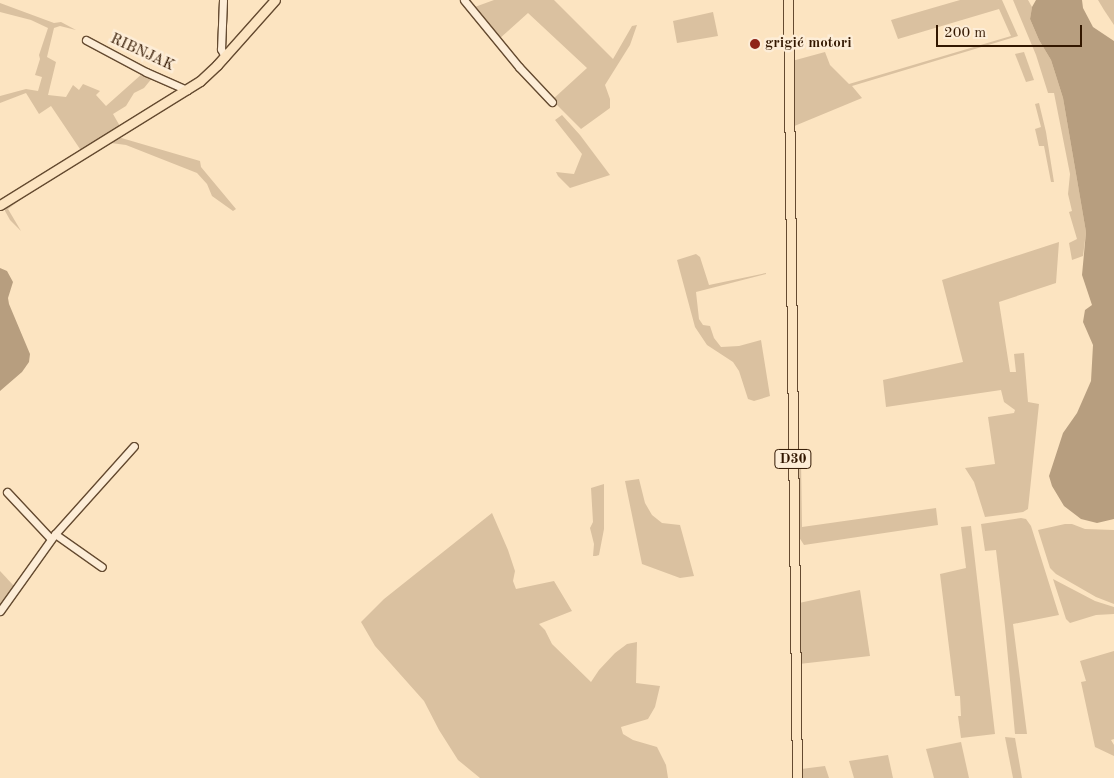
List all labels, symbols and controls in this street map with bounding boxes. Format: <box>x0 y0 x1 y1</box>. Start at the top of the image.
scale bar <box>939 15 1085 47</box>
text: 200 m <box>944 26 986 41</box>
street label: RIBNJAK <box>107 30 177 76</box>
place label: grigić motori <box>765 35 852 53</box>
marker: grigić motori <box>749 38 761 50</box>
road number: D30 <box>774 448 812 470</box>

